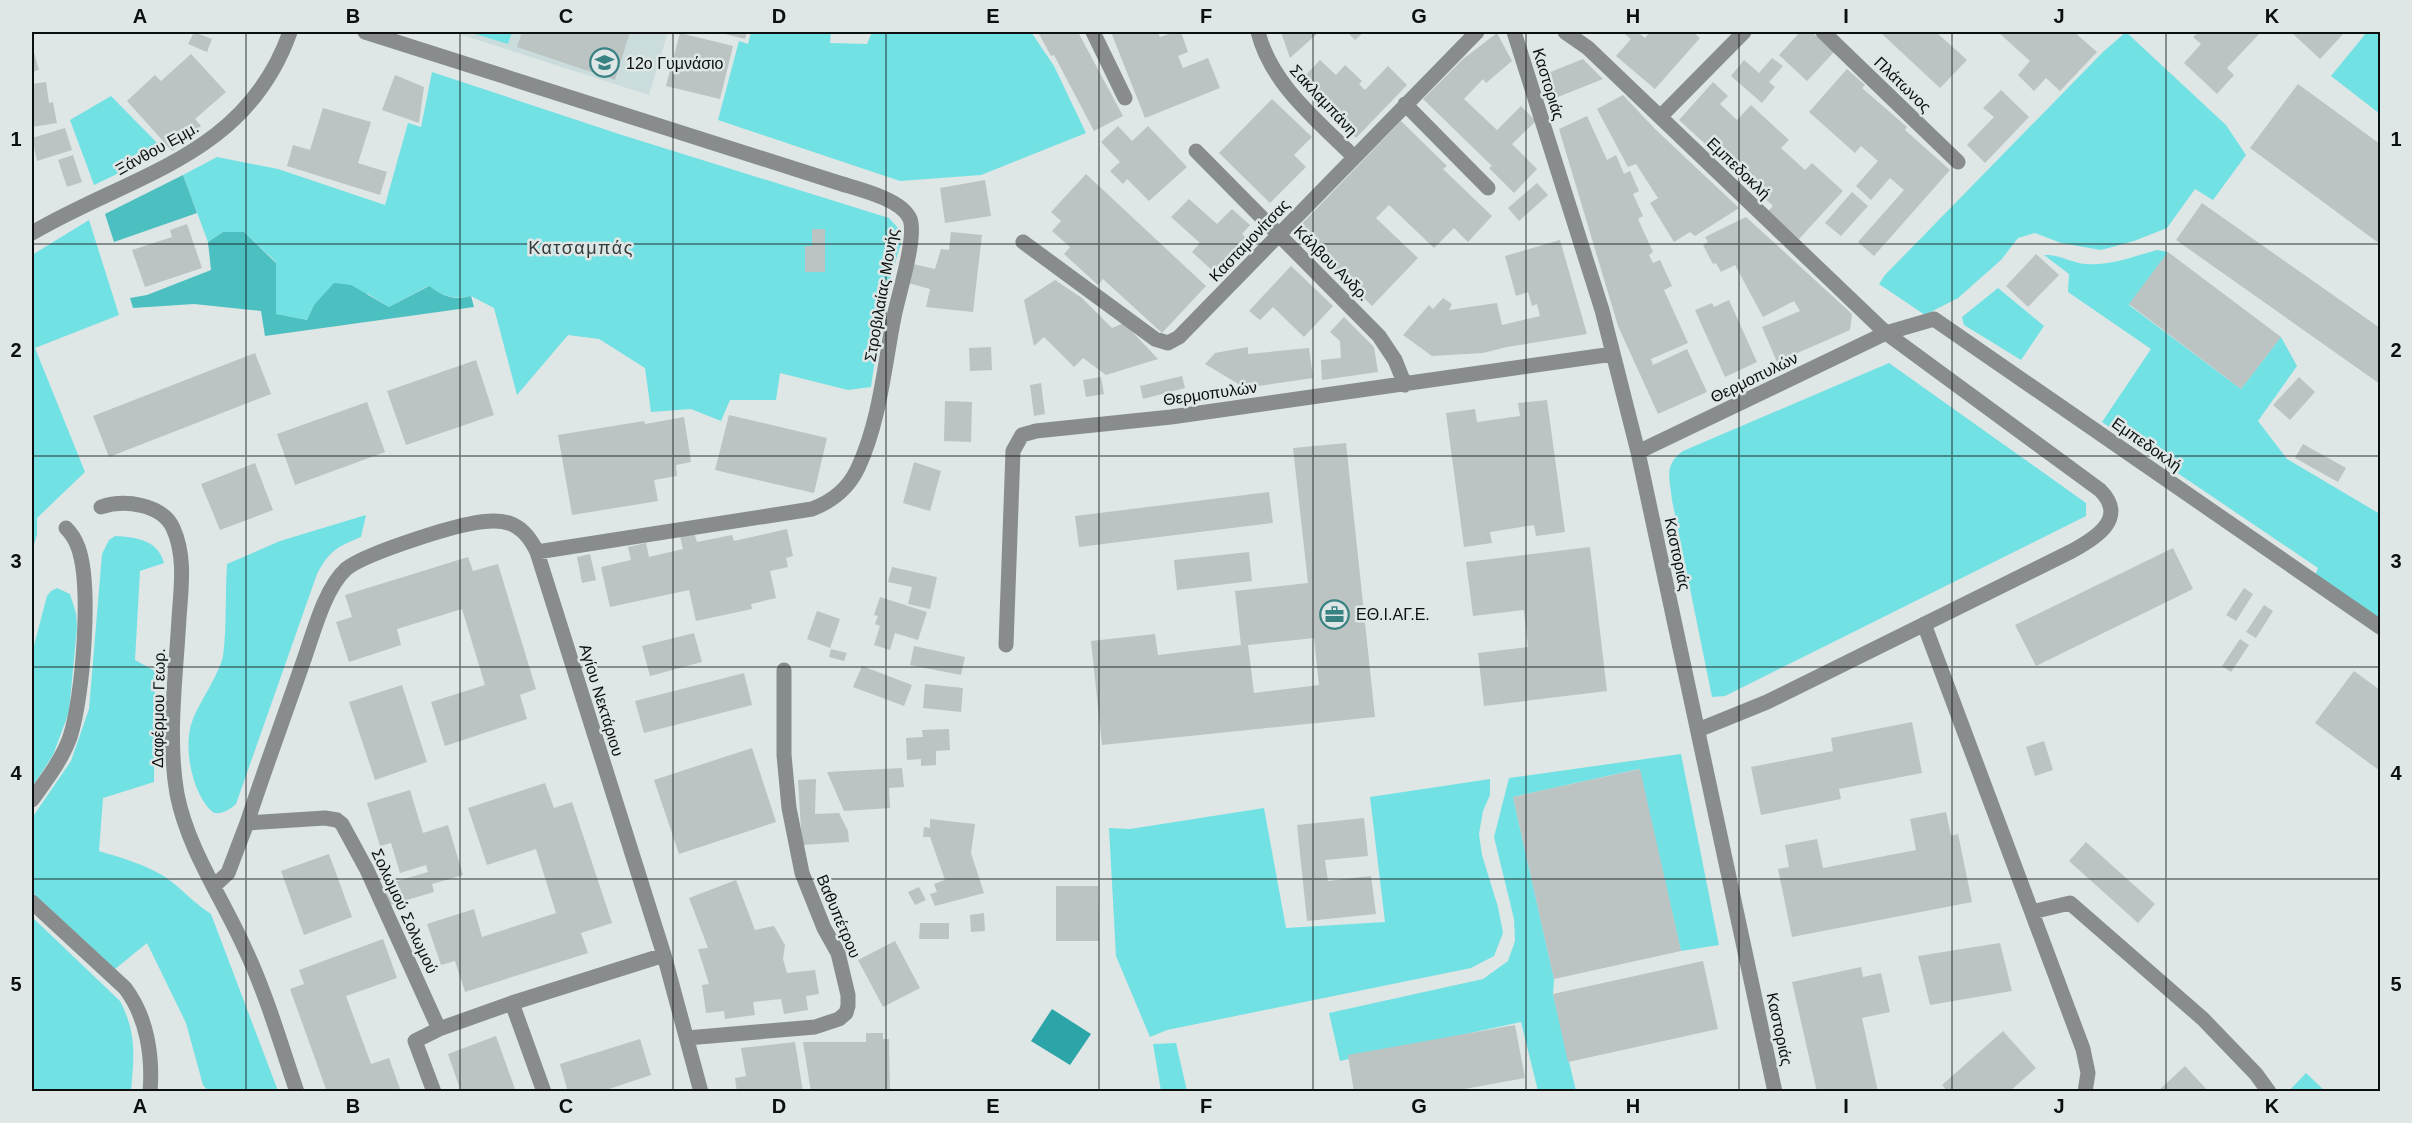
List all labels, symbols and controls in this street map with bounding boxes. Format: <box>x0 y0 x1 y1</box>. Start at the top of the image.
text: A <box>133 5 147 27</box>
text: B <box>346 5 360 27</box>
text: C <box>559 5 573 27</box>
text: D <box>772 5 786 27</box>
text: E <box>986 5 1000 27</box>
text: F <box>1200 5 1212 27</box>
text: G <box>1411 5 1427 27</box>
text: H <box>1626 5 1640 27</box>
text: I <box>1843 5 1849 27</box>
text: J <box>2053 5 2065 27</box>
text: K <box>2265 5 2280 27</box>
street label: Καστοριάς <box>1530 46 1568 122</box>
school or university icon: 12o Γυμνάσιο <box>589 47 621 79</box>
street label: Πλάτωνος <box>1871 53 1935 116</box>
place label: 12o Γυμνάσιο <box>626 55 724 72</box>
street label: Σακλαμπάνη <box>1287 62 1361 139</box>
street label: Ξάνθου Εμμ. <box>113 119 202 178</box>
text: 1 <box>10 128 22 150</box>
text: 1 <box>2390 128 2402 150</box>
street label: Εμπεδοκλή <box>1704 134 1774 203</box>
street label: Κασταμονίτσας <box>1206 196 1293 285</box>
street label: Κάλβου Ανδρ. <box>1291 222 1373 304</box>
street label: Στροβιλαίας Μονής <box>861 227 902 363</box>
district label: Κατσαμπάς <box>528 238 634 258</box>
text: 2 <box>10 339 22 361</box>
text: 2 <box>2390 339 2402 361</box>
street label: Θερμοπυλών <box>1708 349 1800 406</box>
street label: Θερμοπυλών <box>1162 378 1258 408</box>
street label: Εμπεδοκλή <box>2109 414 2185 475</box>
street label: Καστοριάς <box>1661 516 1694 592</box>
text: 3 <box>10 550 22 572</box>
text: 3 <box>2390 550 2402 572</box>
office icon: ΕΘ.Ι.ΑΓ.Ε. <box>1319 598 1351 630</box>
place label: ΕΘ.Ι.ΑΓ.Ε. <box>1356 606 1430 623</box>
street label: Αγίου Νεκτάριου <box>576 642 627 758</box>
street label: Δαφέρμου Γεωρ. <box>149 648 168 768</box>
text: 4 <box>10 762 22 784</box>
text: 4 <box>2390 762 2402 784</box>
street label: Σολωμού Σολωμού <box>368 846 441 976</box>
street label: Βαθυπέτρου <box>813 872 864 960</box>
text: 5 <box>10 973 22 995</box>
text: 5 <box>2390 973 2402 995</box>
street label: Καστοριάς <box>1763 991 1796 1067</box>
text: A <box>133 1095 147 1117</box>
text: B <box>346 1095 360 1117</box>
text: C <box>559 1095 573 1117</box>
text: D <box>772 1095 786 1117</box>
text: E <box>986 1095 1000 1117</box>
text: F <box>1200 1095 1212 1117</box>
text: G <box>1411 1095 1427 1117</box>
text: H <box>1626 1095 1640 1117</box>
text: I <box>1843 1095 1849 1117</box>
text: J <box>2053 1095 2065 1117</box>
text: K <box>2265 1095 2280 1117</box>

